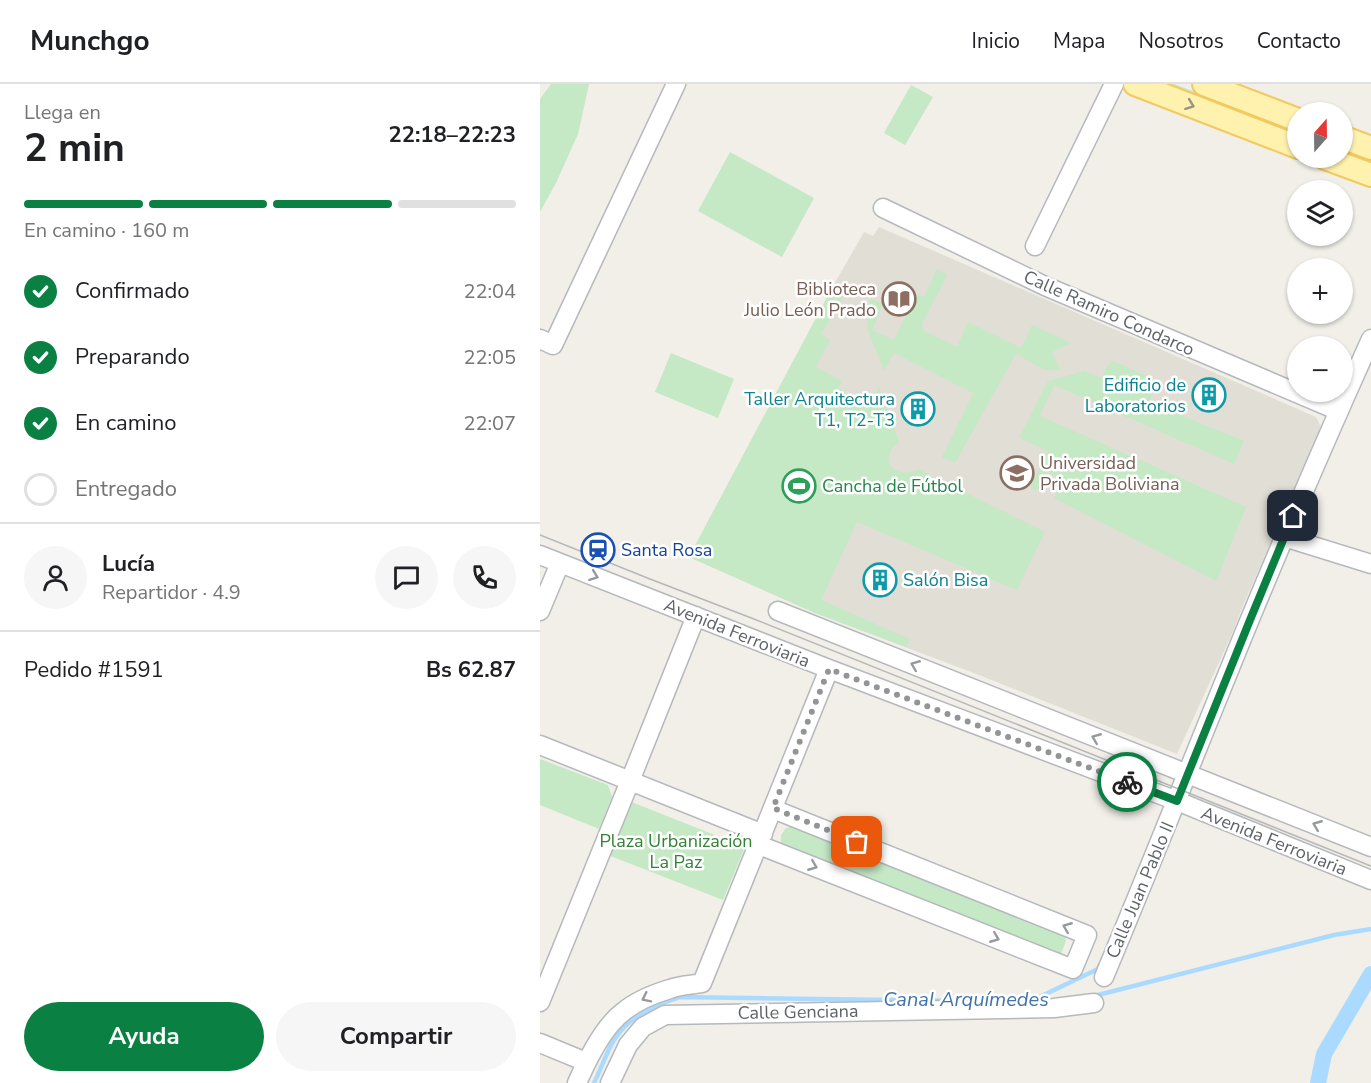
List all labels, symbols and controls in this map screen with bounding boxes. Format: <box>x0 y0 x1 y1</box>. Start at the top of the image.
text: Munchgo <box>30 22 150 60</box>
text: Inicio <box>972 27 1020 55</box>
text: Mapa <box>1053 27 1105 55</box>
text: Nosotros <box>1138 27 1224 55</box>
text: Contacto <box>1257 27 1341 55</box>
one-way arrow <box>1183 98 1194 110</box>
text: Llega en <box>24 99 101 126</box>
north arrow <box>1287 102 1353 168</box>
map controls <box>1287 102 1353 402</box>
text: 22:18–22:23 <box>388 120 516 150</box>
text: 2 min <box>24 122 125 175</box>
button: layers <box>1287 180 1353 246</box>
text: En camino · 160 m <box>24 217 189 244</box>
button: + <box>1287 258 1353 324</box>
street label: Calle Ramiro Condarco <box>1020 265 1198 361</box>
icon: check <box>24 275 57 308</box>
text: Confirmado <box>75 276 190 306</box>
place label: Biblioteca Julio León Prado <box>743 277 876 322</box>
text: 22:04 <box>463 278 516 305</box>
library icon: Biblioteca Julio León Prado <box>881 281 917 317</box>
button: − <box>1287 336 1353 402</box>
icon: check <box>24 341 57 374</box>
text: Preparando <box>75 342 190 372</box>
text: 22:05 <box>463 344 516 371</box>
place label: Edificio de Laboratorios <box>1085 373 1186 418</box>
building icon: Edificio de Laboratorios <box>1191 377 1227 413</box>
place label: Taller Arquitectura T1, T2-T3 <box>744 387 895 432</box>
building icon: Taller Arquitectura T1, T2-T3 <box>900 391 936 427</box>
icon: check <box>24 407 57 440</box>
text: En camino <box>75 408 176 438</box>
text: 22:07 <box>463 410 516 437</box>
place label: Universidad Privada Boliviana <box>1040 451 1180 496</box>
school or university icon: Universidad Privada Boliviana <box>999 455 1035 491</box>
sports icon: Cancha de Fútbol <box>781 468 817 504</box>
text: Entregado <box>75 474 177 504</box>
place label: Cancha de Fútbol <box>822 474 964 498</box>
pin <box>1267 490 1318 541</box>
icon: home <box>1276 499 1309 532</box>
station icon: Santa Rosa <box>580 532 616 568</box>
place label: Santa Rosa <box>621 538 712 562</box>
button: person <box>24 546 87 609</box>
button: chat <box>375 546 438 609</box>
button: phone <box>453 546 516 609</box>
text: Lucía <box>102 549 155 579</box>
building icon: Salón Bisa <box>862 562 898 598</box>
place label: Salón Bisa <box>903 568 988 592</box>
one-way arrow <box>589 569 599 582</box>
text: Repartidor · 4.9 <box>102 579 241 606</box>
street label: Avenida Ferroviaria <box>661 593 813 673</box>
text: Pedido #1591 <box>24 655 164 685</box>
text: Bs 62.87 <box>426 655 516 685</box>
one-way arrow <box>910 660 921 673</box>
one-way arrow <box>1092 732 1102 745</box>
courier <box>1097 752 1157 812</box>
icon: bike <box>1111 766 1144 799</box>
street label: Avenida Ferroviaria <box>1198 801 1350 881</box>
pin <box>831 816 882 867</box>
street label: Calle Juan Pablo II <box>1100 818 1180 962</box>
one-way arrow <box>1312 820 1323 832</box>
icon: bag <box>840 825 873 858</box>
park label: Plaza Urbanización La Paz <box>599 829 753 874</box>
one-way arrow <box>807 859 818 871</box>
one-way arrow <box>1062 921 1073 934</box>
one-way arrow <box>989 931 1000 943</box>
water label: Canal Arquímedes <box>883 986 1049 1013</box>
one-way arrow <box>642 991 653 1003</box>
street label: Calle Genciana <box>737 999 859 1025</box>
button: Ayuda <box>24 1002 264 1071</box>
button: Compartir <box>276 1002 516 1071</box>

